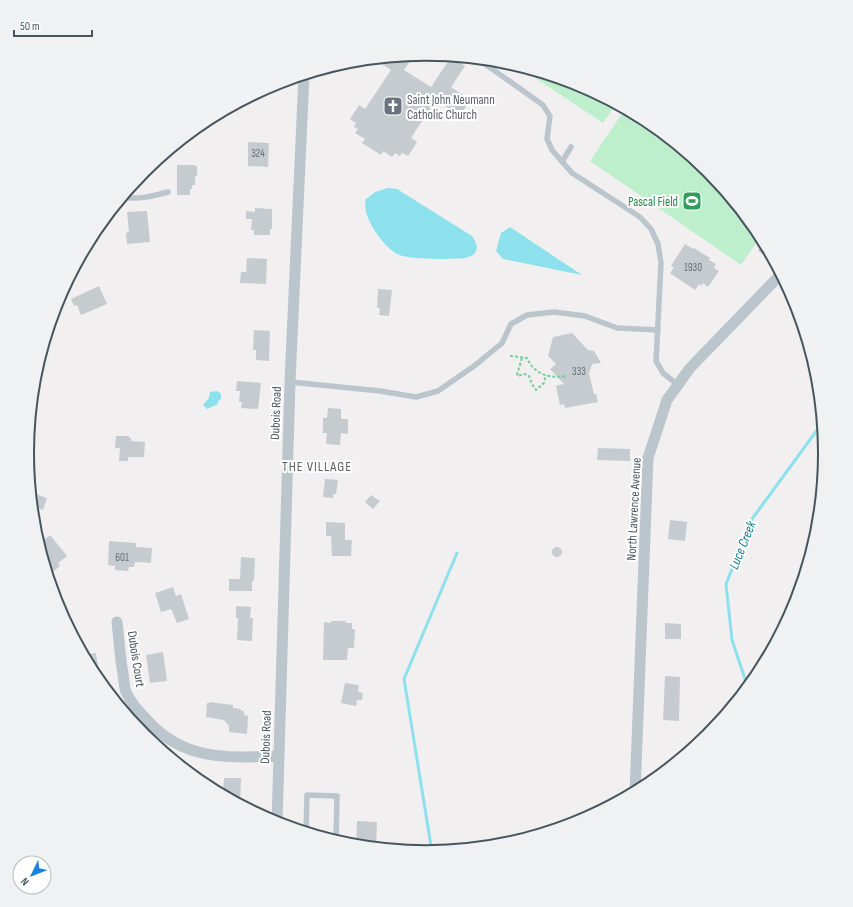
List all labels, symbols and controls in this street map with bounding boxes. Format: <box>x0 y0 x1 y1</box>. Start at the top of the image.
scale bar <box>14 12 92 38</box>
text: 50 m <box>20 19 40 34</box>
place label: Saint John Neumann Catholic Church <box>407 92 495 123</box>
church icon: Saint John Neumann Catholic Church <box>382 95 404 117</box>
house number: 324 <box>251 147 265 160</box>
sports icon: Pascal Field <box>681 190 703 212</box>
place label: Pascal Field <box>628 194 678 210</box>
house number: 1930 <box>684 261 702 274</box>
house number: 333 <box>572 365 586 378</box>
street label: Dubois Road <box>267 386 285 440</box>
street label: North Lawrence Avenue <box>623 457 645 561</box>
district label: THE VILLAGE <box>282 458 352 475</box>
water label: Luce Creek <box>725 518 760 572</box>
house number: 601 <box>115 551 129 564</box>
street label: Dubois Court <box>124 630 148 688</box>
street label: Dubois Road <box>257 710 275 764</box>
north arrow <box>12 855 52 895</box>
text: N <box>18 875 32 888</box>

